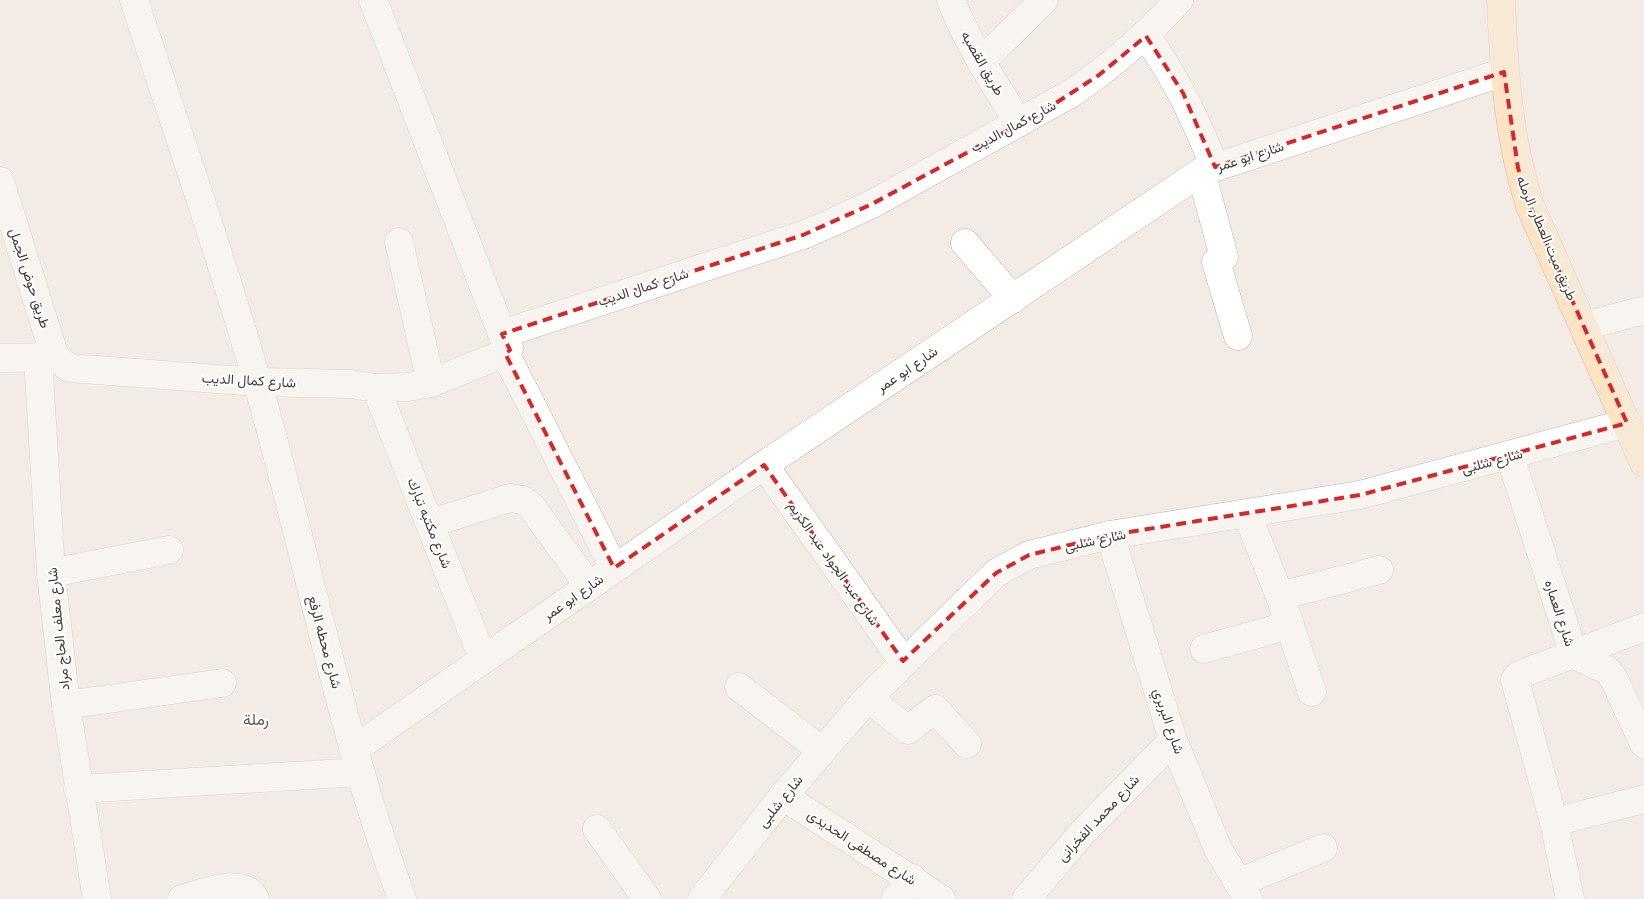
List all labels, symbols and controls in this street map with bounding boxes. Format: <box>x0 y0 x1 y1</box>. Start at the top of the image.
street label: طريق القصبه <box>957 27 1010 99</box>
street label: شارع كمال الديب <box>967 95 1060 158</box>
street label: شارع ابو عمر <box>1213 136 1287 178</box>
street label: طريق ميت العطار, الرمله <box>1513 172 1582 303</box>
street label: طريق حوض الجمل <box>5 225 56 330</box>
street label: شارع كمال الديب <box>595 263 691 312</box>
street label: شارع ابو عمر <box>872 341 942 398</box>
street label: شارع كمال الديب <box>201 368 297 393</box>
street label: شارع شلبى <box>1459 443 1525 480</box>
street label: شارع مكتبه تبارك <box>402 475 457 572</box>
street label: شارع عبد الجواد عبد الكريم <box>783 497 885 630</box>
street label: شارع شلبى <box>1062 524 1128 557</box>
street label: شارع معلف الحاج مراد <box>42 566 75 692</box>
street label: شارع ابو عمر <box>538 569 608 627</box>
street label: شارع العماره <box>1539 577 1580 649</box>
street label: شارع محطه الرفع <box>302 593 347 691</box>
street label: شارع البربري <box>1147 685 1190 757</box>
district label: رملة <box>243 708 269 730</box>
street label: شارع شلبى <box>753 770 808 832</box>
street label: شارع محمد الفخرانى <box>1052 770 1144 867</box>
street label: شارع مصطفى الحديدى <box>803 804 920 891</box>

